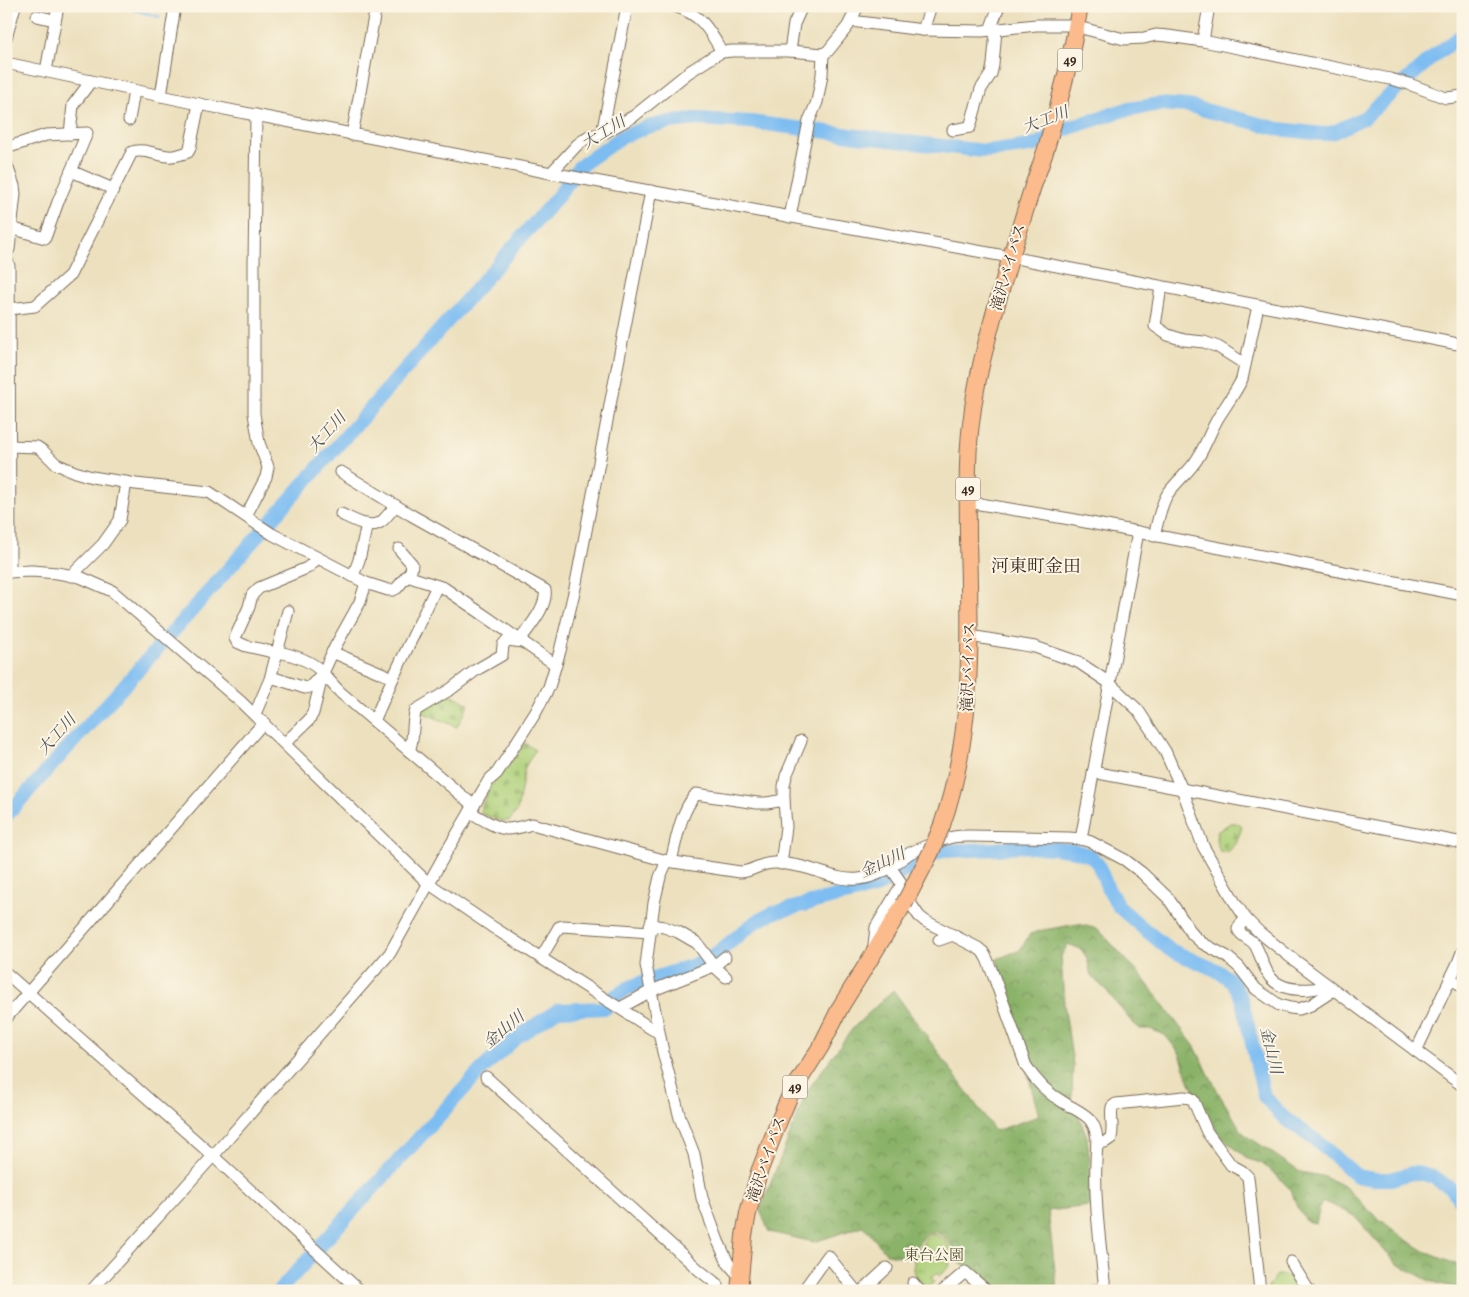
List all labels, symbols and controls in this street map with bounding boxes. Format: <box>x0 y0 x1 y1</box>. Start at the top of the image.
road number: 49 <box>1058 48 1082 72</box>
water label: 大工川 <box>1019 100 1074 139</box>
water label: 大工川 <box>577 110 631 155</box>
street label: 滝沢バイパス <box>986 221 1030 313</box>
water label: 大工川 <box>303 406 352 458</box>
road number: 49 <box>956 478 980 500</box>
district label: 河東町金田 <box>991 554 1081 578</box>
street label: 滝沢バイパス <box>956 622 980 712</box>
water label: 大工川 <box>33 708 82 760</box>
water label: 金山川 <box>856 842 911 883</box>
water label: 金山川 <box>478 1005 531 1054</box>
water label: 金山川 <box>1255 1024 1288 1078</box>
road number: 49 <box>782 1076 808 1098</box>
street label: 滝沢バイパス <box>742 1113 790 1205</box>
park label: 東台公園 <box>904 1245 964 1265</box>

